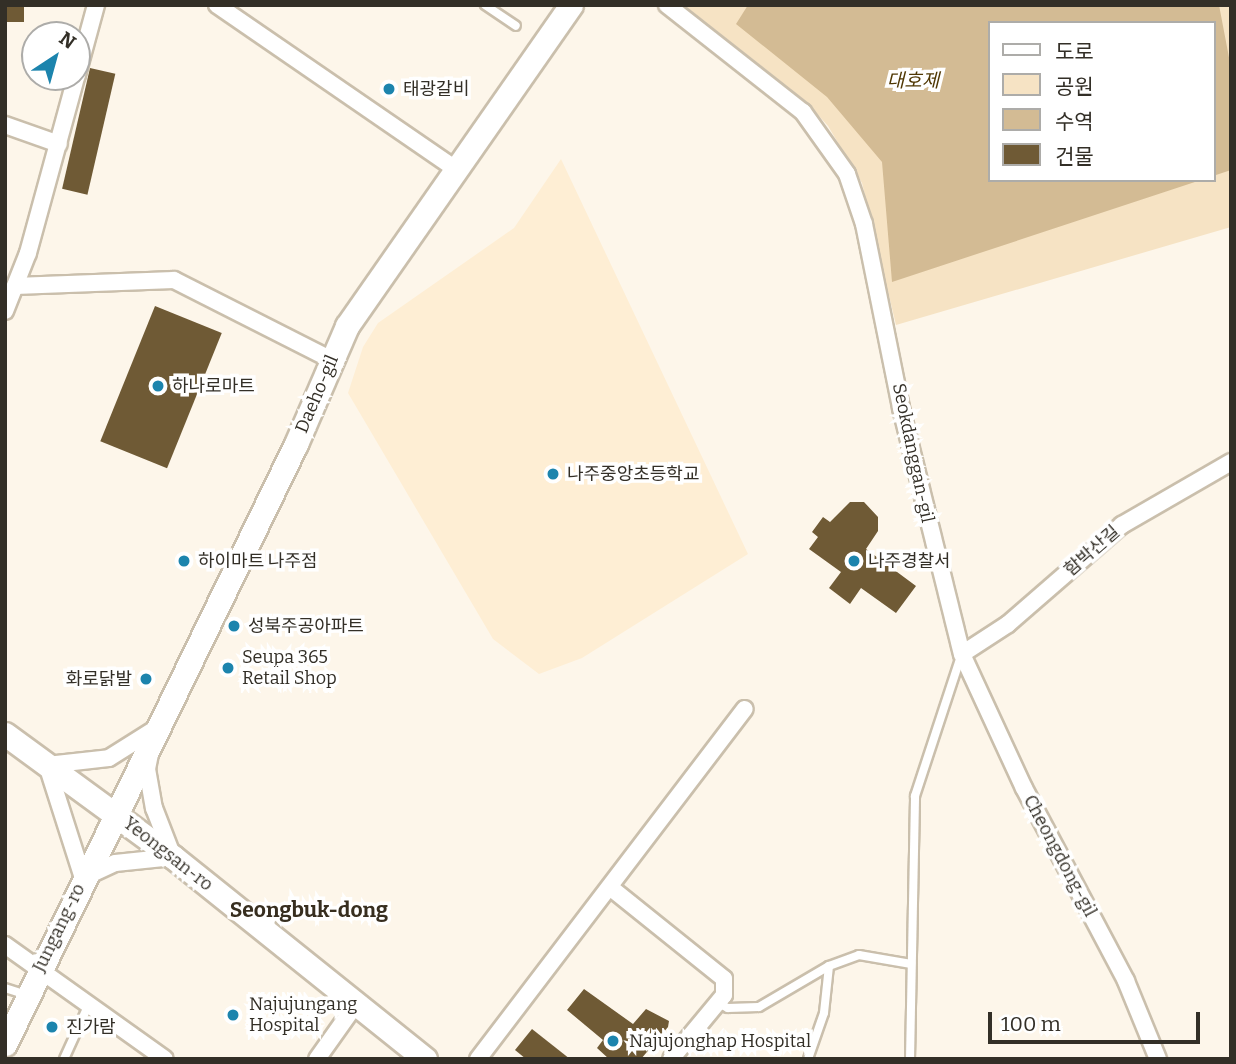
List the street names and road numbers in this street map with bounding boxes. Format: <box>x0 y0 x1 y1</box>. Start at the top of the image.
street label: Daeho-gil <box>291 352 343 436</box>
street label: Seokdanggan-gil <box>888 381 938 525</box>
street label: 함박산길 <box>1060 521 1124 581</box>
street label: Cheongdong-gil <box>1019 791 1101 921</box>
street label: Yeongsan-ro <box>119 812 217 896</box>
street label: Jungang-ro <box>28 880 90 976</box>

